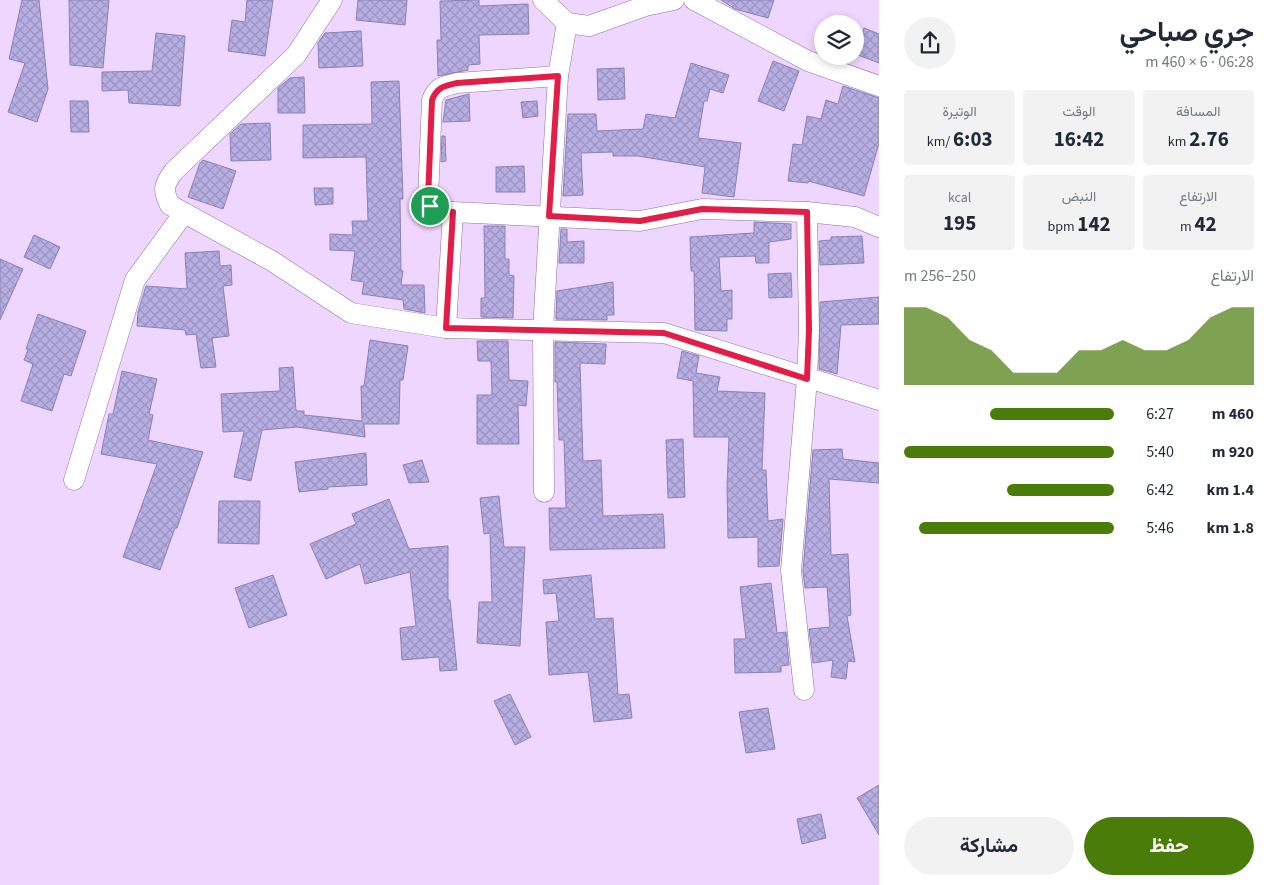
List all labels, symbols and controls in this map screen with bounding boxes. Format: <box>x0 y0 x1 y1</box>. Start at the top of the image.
text: جري صباحي <box>1119 12 1254 52</box>
map controls <box>814 15 864 65</box>
button: layers <box>814 15 864 65</box>
button: share <box>904 17 956 69</box>
text: 06:28 · 6 × 460 m <box>1145 51 1254 73</box>
text: الوتيرة <box>943 102 977 122</box>
text: الوقت <box>1063 102 1095 122</box>
text: المسافة <box>1176 102 1221 122</box>
text: 6:03 <box>953 124 993 154</box>
text: 16:42 <box>1054 124 1104 154</box>
text: 2.76 <box>1189 124 1229 154</box>
text: /km <box>927 132 953 152</box>
text: km <box>1168 132 1189 152</box>
pin <box>409 185 451 227</box>
text: النبض <box>1062 187 1096 207</box>
text: الارتفاع <box>1179 187 1217 207</box>
text: kcal <box>948 188 971 208</box>
icon: arrive <box>416 192 444 220</box>
text: 195 <box>943 208 976 238</box>
text: 142 <box>1077 209 1111 239</box>
text: 42 <box>1194 209 1217 239</box>
text: bpm <box>1047 217 1077 237</box>
text: m <box>1180 217 1194 237</box>
text: 250–256 m <box>904 265 976 287</box>
text: الارتفاع <box>1211 265 1254 287</box>
text: 6:27 <box>1146 403 1174 425</box>
text: 460 m <box>1212 403 1254 425</box>
text: 5:40 <box>1146 441 1174 463</box>
text: 920 m <box>1212 441 1254 463</box>
text: 6:42 <box>1146 479 1174 501</box>
text: 1.4 km <box>1207 479 1254 501</box>
text: 5:46 <box>1146 517 1174 539</box>
text: 1.8 km <box>1207 517 1254 539</box>
button: مشاركة <box>904 817 1074 875</box>
button: حفظ <box>1084 817 1254 875</box>

